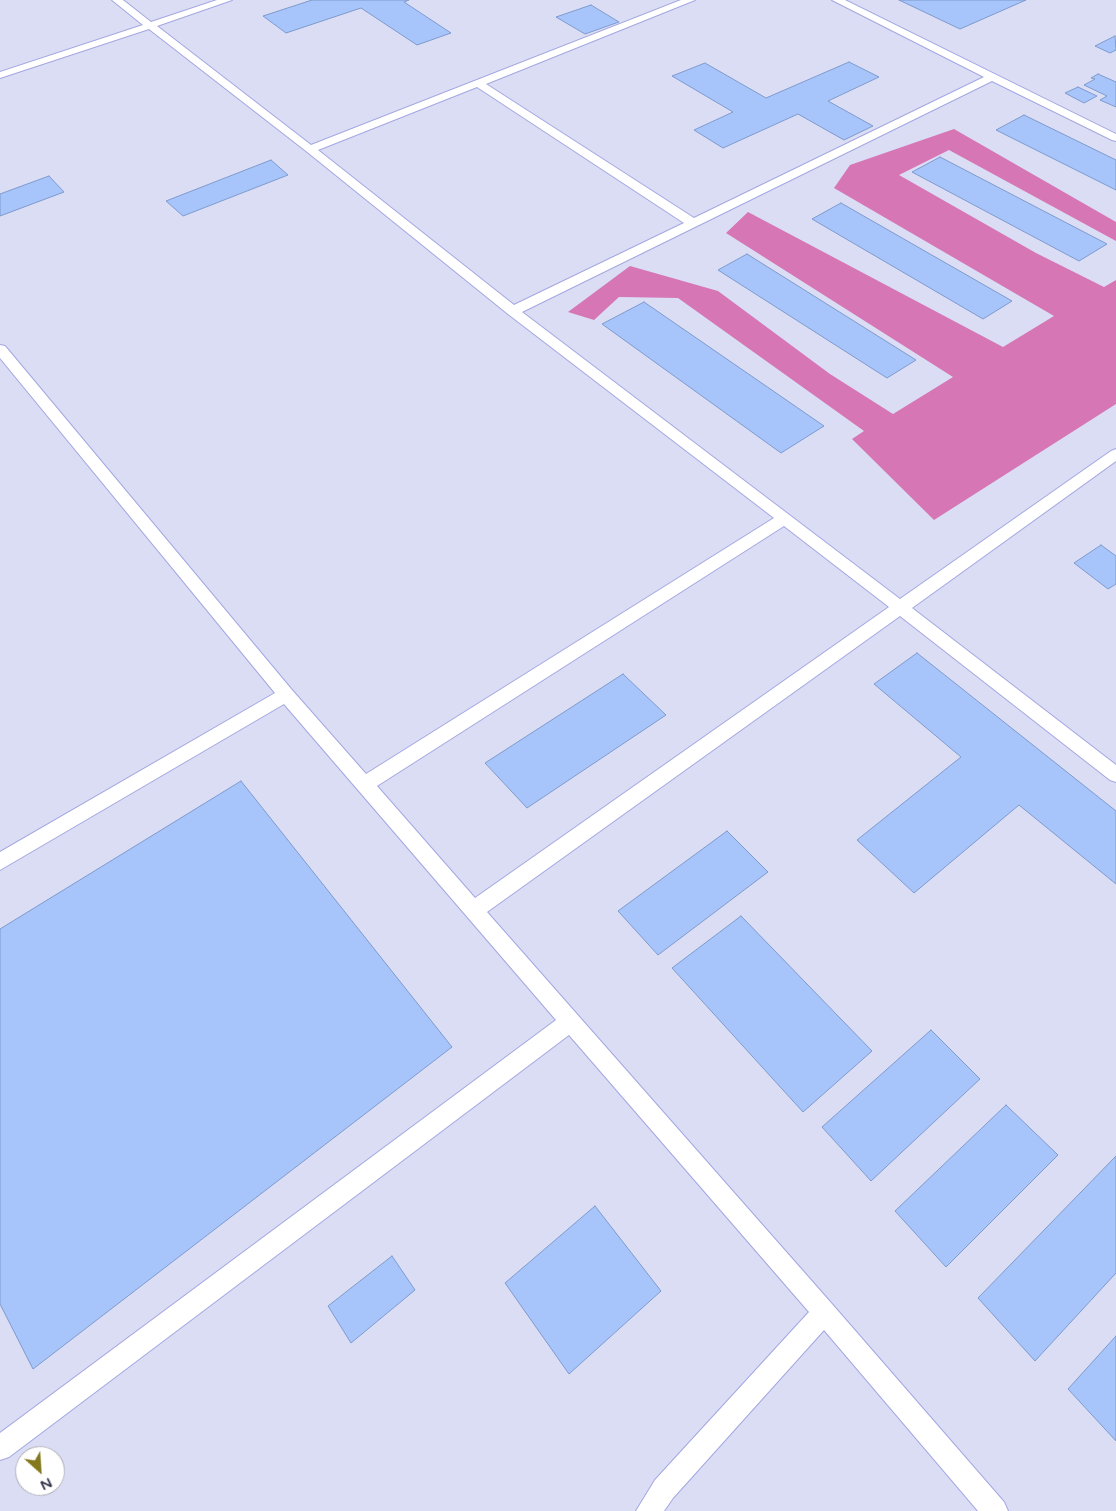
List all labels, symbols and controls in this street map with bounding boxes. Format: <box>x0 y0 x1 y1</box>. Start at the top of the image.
north arrow <box>15 1446 65 1496</box>
text: N <box>38 1474 55 1494</box>

